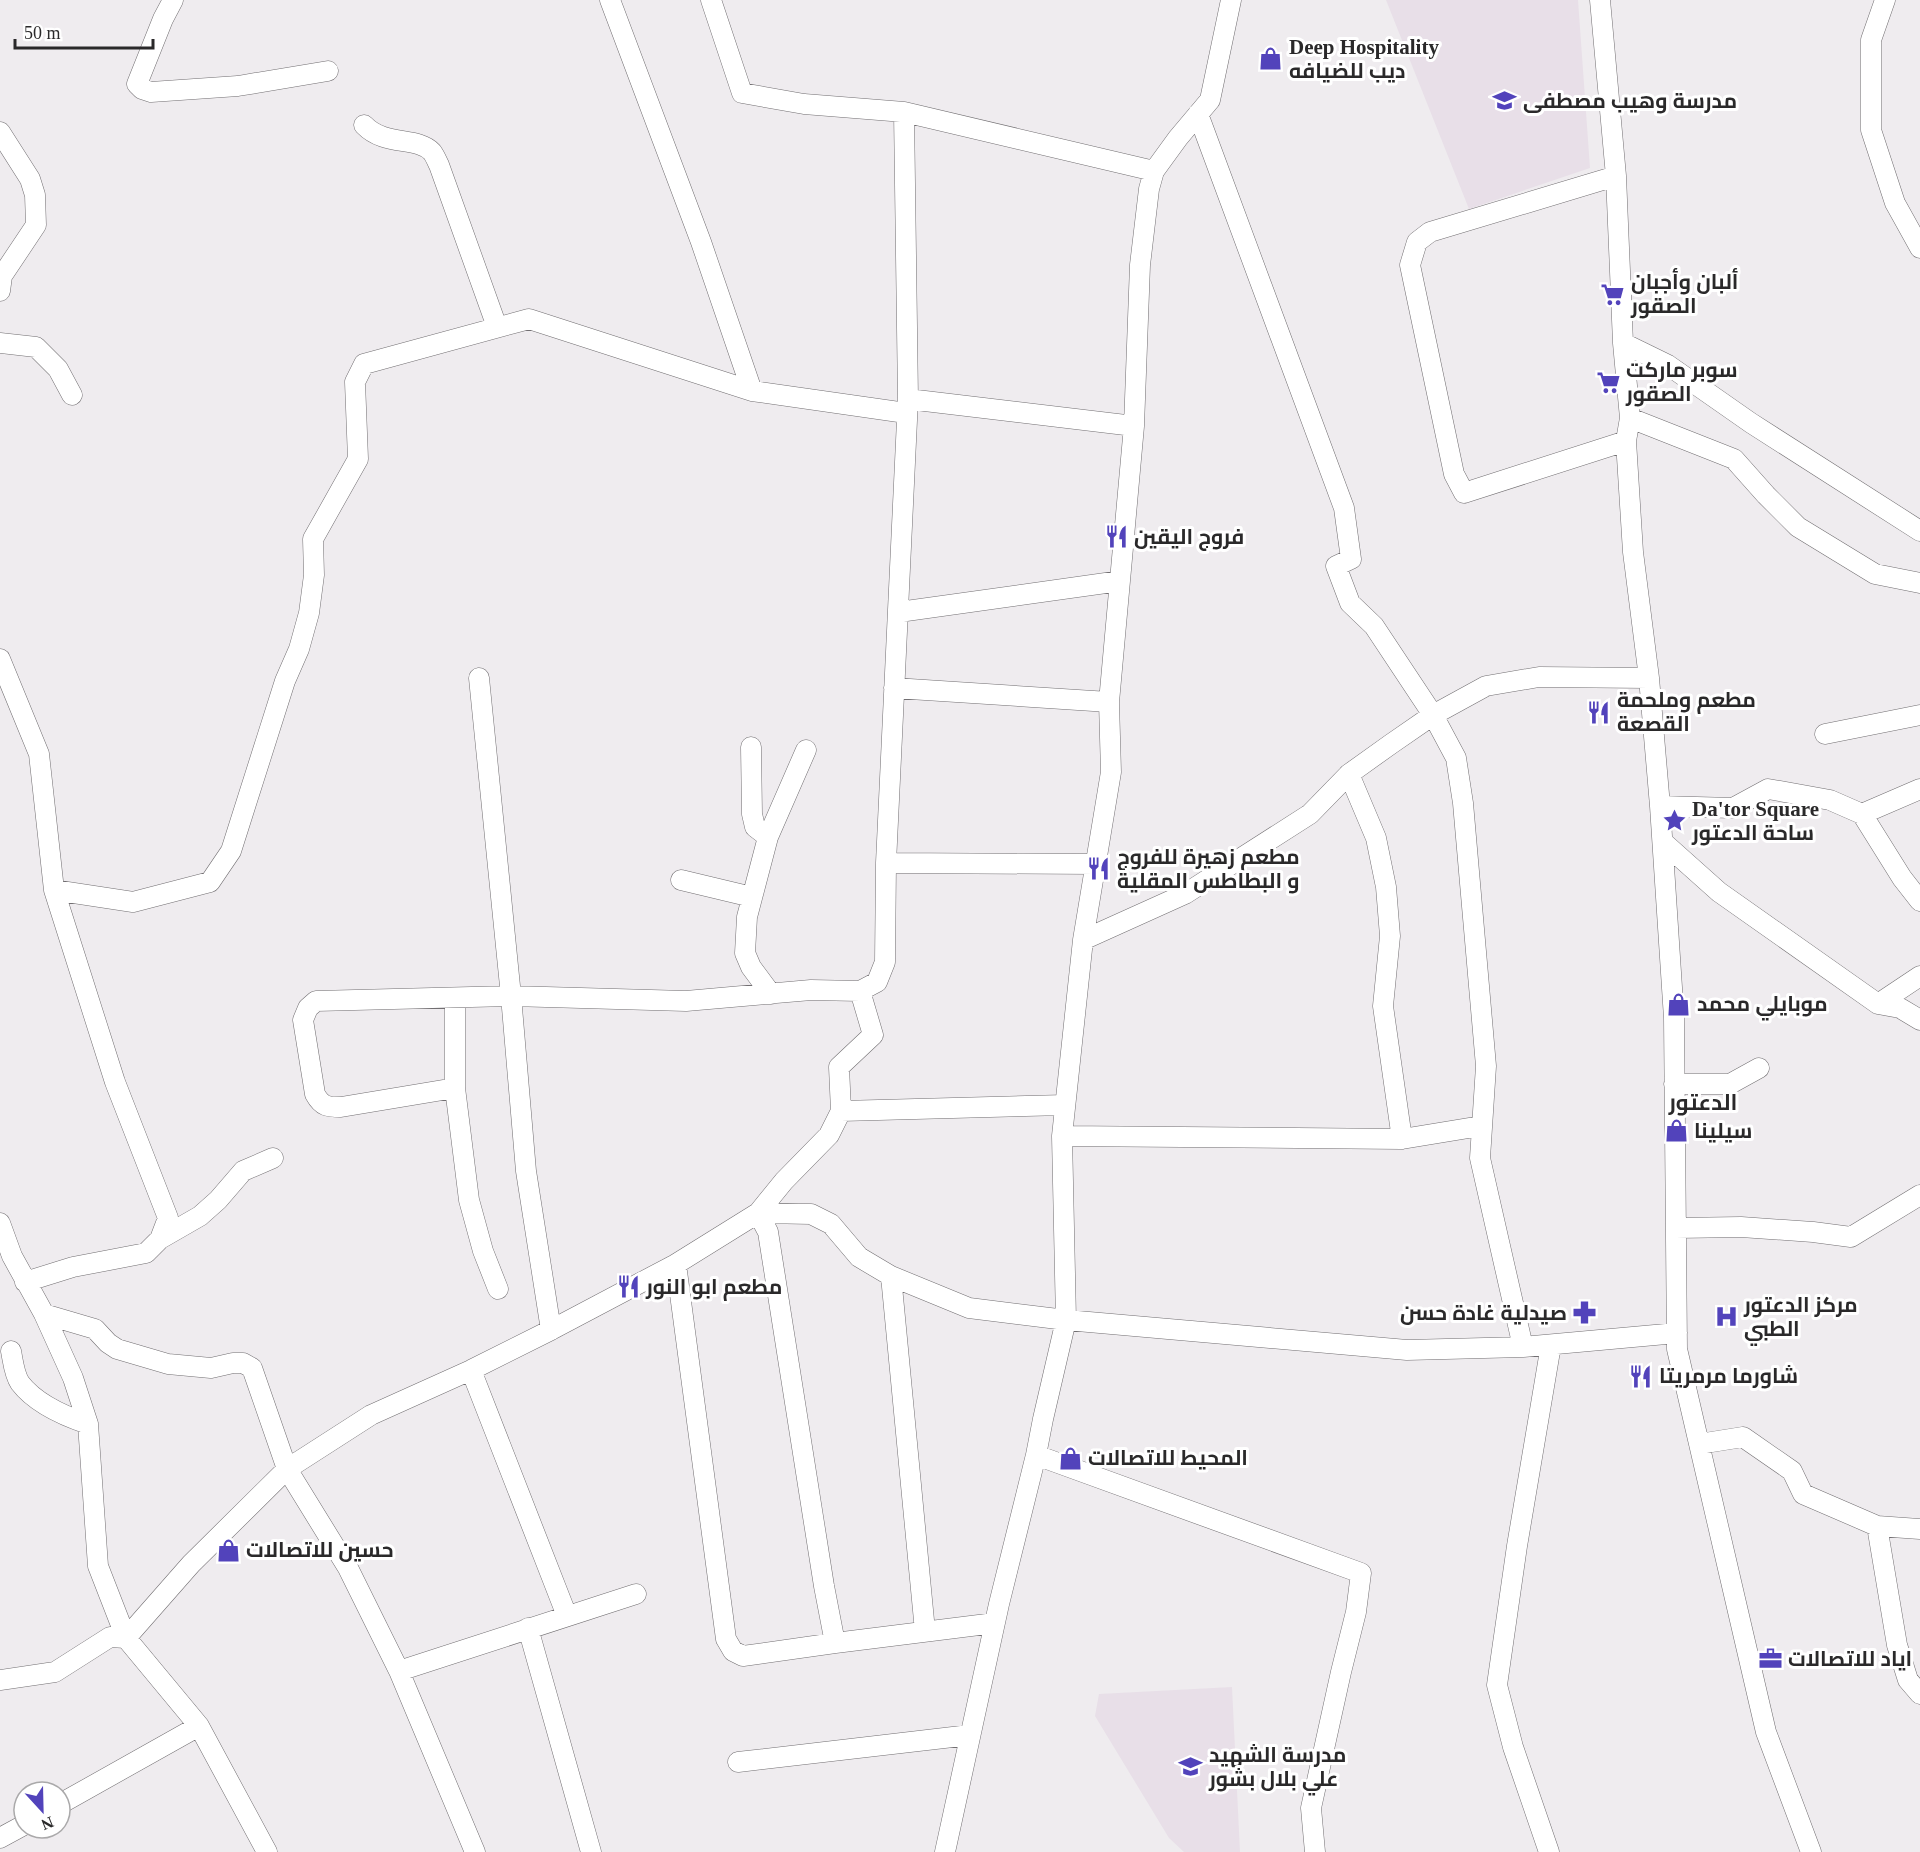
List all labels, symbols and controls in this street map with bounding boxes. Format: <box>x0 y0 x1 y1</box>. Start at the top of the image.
scale bar <box>15 12 153 50</box>
text: 50 m <box>24 23 61 43</box>
place label: Deep Hospitality ديب للضيافه <box>1289 35 1439 83</box>
shop icon: Deep Hospitality ديب للضيافه <box>1258 46 1284 72</box>
school or university icon: مدرسة وهيب مصطفى <box>1492 88 1518 114</box>
place label: مدرسة وهيب مصطفى <box>1523 89 1737 114</box>
place label: ألبان وأجبان الصقور <box>1630 268 1738 319</box>
supermarket icon: ألبان وأجبان الصقور <box>1600 281 1626 307</box>
place label: سوبر ماركت الصقور <box>1625 358 1738 407</box>
supermarket icon: سوبر ماركت الصقور <box>1595 369 1621 395</box>
restaurant icon: فروج اليقين <box>1103 524 1129 550</box>
place label: فروج اليقين <box>1134 525 1244 551</box>
place label: مطعم وملحمة القصعة <box>1617 688 1756 736</box>
restaurant icon: مطعم وملحمة القصعة <box>1586 699 1612 725</box>
place label: Da'tor Square ساحة الدعتور <box>1691 797 1819 846</box>
place icon: Da'tor Square ساحة الدعتور <box>1661 808 1687 834</box>
place label: مطعم زهيرة للفروج و البطاطس المقلية <box>1117 845 1300 894</box>
restaurant icon: مطعم زهيرة للفروج و البطاطس المقلية <box>1086 856 1112 882</box>
shop icon: موبايلي محمد <box>1666 991 1692 1017</box>
place label: موبايلي محمد <box>1697 992 1828 1021</box>
district label: الدعتور <box>1668 1090 1737 1116</box>
shop icon: سيلينا <box>1663 1118 1689 1144</box>
place label: سيلينا <box>1694 1119 1752 1143</box>
restaurant icon: مطعم ابو النور <box>615 1274 641 1300</box>
place label: مطعم ابو النور <box>645 1275 782 1301</box>
place label: مركز الدعتور الطبي <box>1743 1293 1858 1346</box>
pharmacy icon: صيدلية غادة حسن <box>1572 1300 1598 1326</box>
place label: صيدلية غادة حسن <box>1400 1301 1567 1325</box>
hospital icon: مركز الدعتور الطبي <box>1713 1304 1739 1330</box>
restaurant icon: شاورما مرمريتا <box>1628 1363 1654 1389</box>
place label: شاورما مرمريتا <box>1659 1364 1798 1389</box>
shop icon: المحيط للاتصالات <box>1057 1445 1083 1471</box>
place label: المحيط للاتصالات <box>1088 1446 1248 1470</box>
shop icon: حسين للاتصالات <box>215 1537 241 1563</box>
place label: حسين للاتصالات <box>246 1538 394 1562</box>
office icon: اياد للاتصالات <box>1757 1646 1783 1672</box>
place label: اياد للاتصالات <box>1788 1647 1912 1671</box>
place label: مدرسة الشهيد علي بلال بشور <box>1208 1743 1346 1796</box>
school or university icon: مدرسة الشهيد علي بلال بشور <box>1178 1754 1204 1780</box>
north arrow <box>12 1780 72 1840</box>
text: N <box>38 1813 56 1834</box>

